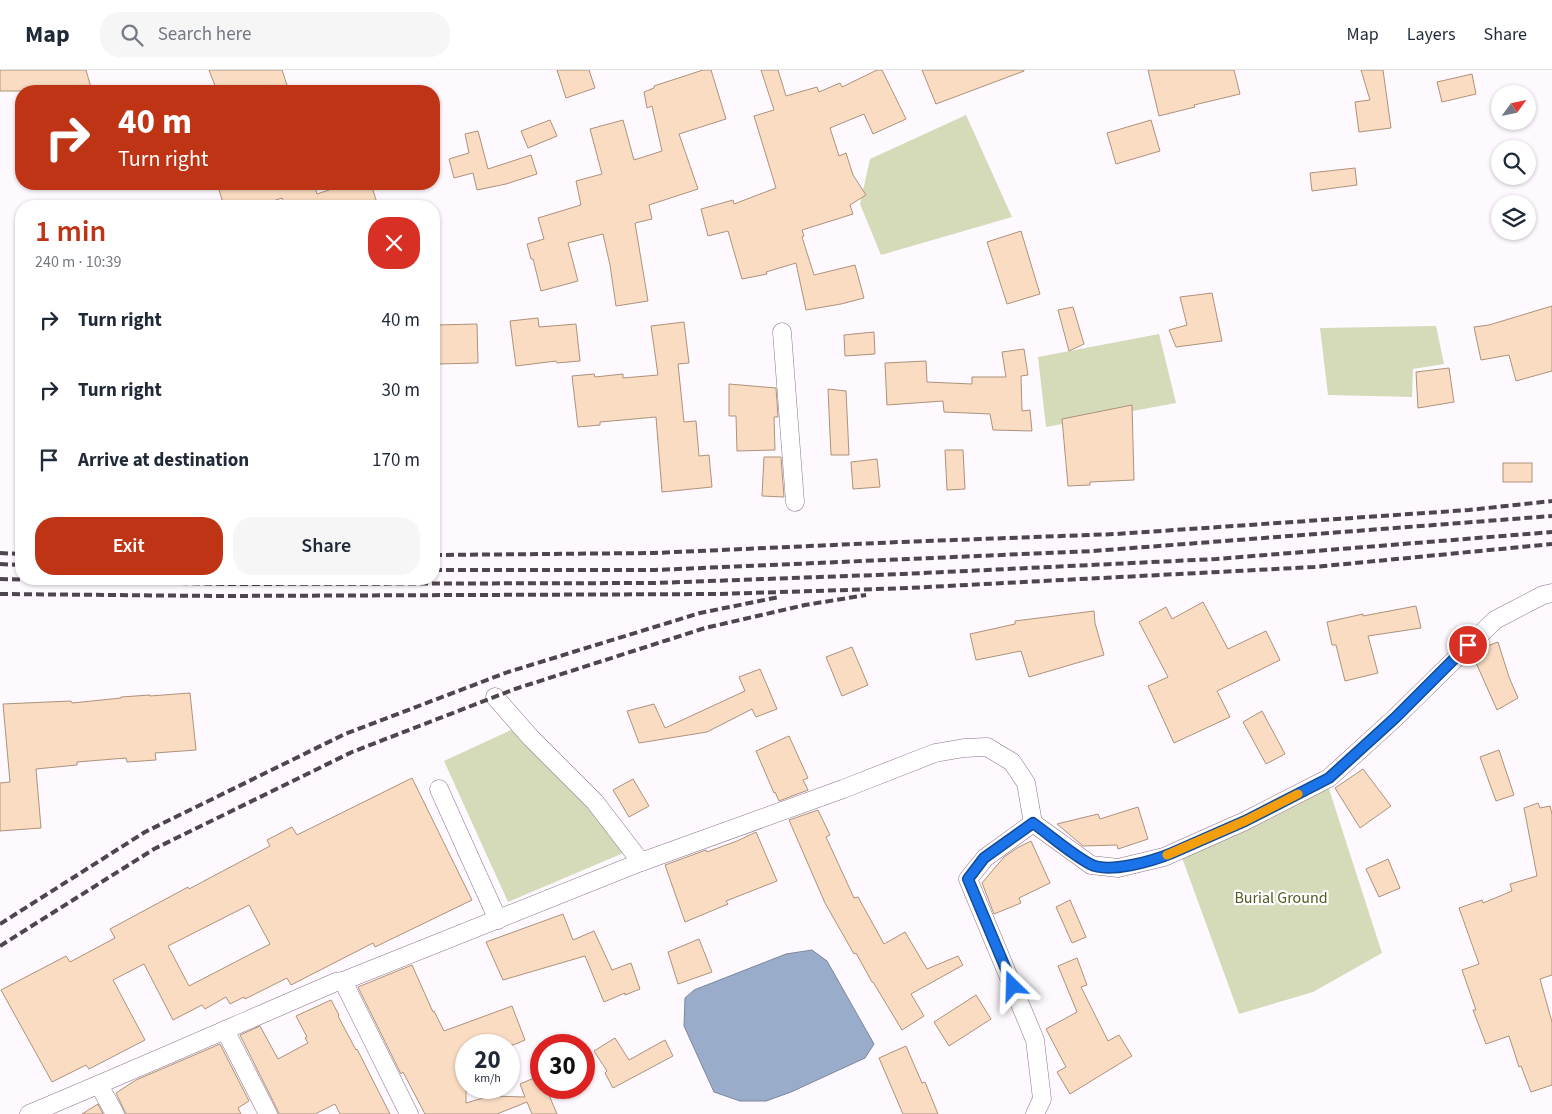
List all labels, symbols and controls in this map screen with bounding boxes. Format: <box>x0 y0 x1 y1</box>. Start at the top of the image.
search box <box>100 12 450 57</box>
text: Map <box>25 17 70 52</box>
icon: search <box>118 21 146 49</box>
text: Search here <box>158 21 251 48</box>
text: Map <box>1347 22 1379 47</box>
text: Layers <box>1407 22 1456 47</box>
text: Share <box>1484 22 1527 47</box>
north arrow <box>1491 85 1536 130</box>
map controls <box>1491 85 1536 240</box>
text: 40 m <box>118 97 192 147</box>
icon: right <box>35 105 100 170</box>
button: search <box>1491 140 1536 185</box>
text: Turn right <box>118 143 208 175</box>
button: layers <box>1491 195 1536 240</box>
text: 1 min <box>35 210 106 253</box>
button: close <box>368 217 420 269</box>
text: 240 m · 10:39 <box>35 251 122 273</box>
icon: right <box>35 306 63 334</box>
text: Turn right <box>78 307 162 334</box>
text: 40 m <box>382 307 420 334</box>
icon: right <box>35 376 63 404</box>
text: Turn right <box>78 377 162 404</box>
text: 30 m <box>382 377 420 404</box>
icon: arrive <box>35 446 63 474</box>
text: Arrive at destination <box>78 447 249 474</box>
text: 170 m <box>372 447 420 474</box>
button: Exit <box>35 517 223 575</box>
button: Share <box>233 517 420 575</box>
pin <box>1447 624 1489 666</box>
icon: arrive <box>1454 631 1482 659</box>
park label: Burial Ground <box>1234 887 1328 909</box>
position arrow <box>986 959 1038 1011</box>
speed limit sign: 30 <box>530 1034 595 1099</box>
text: 20 <box>474 1042 501 1078</box>
text: km/h <box>474 1070 501 1087</box>

